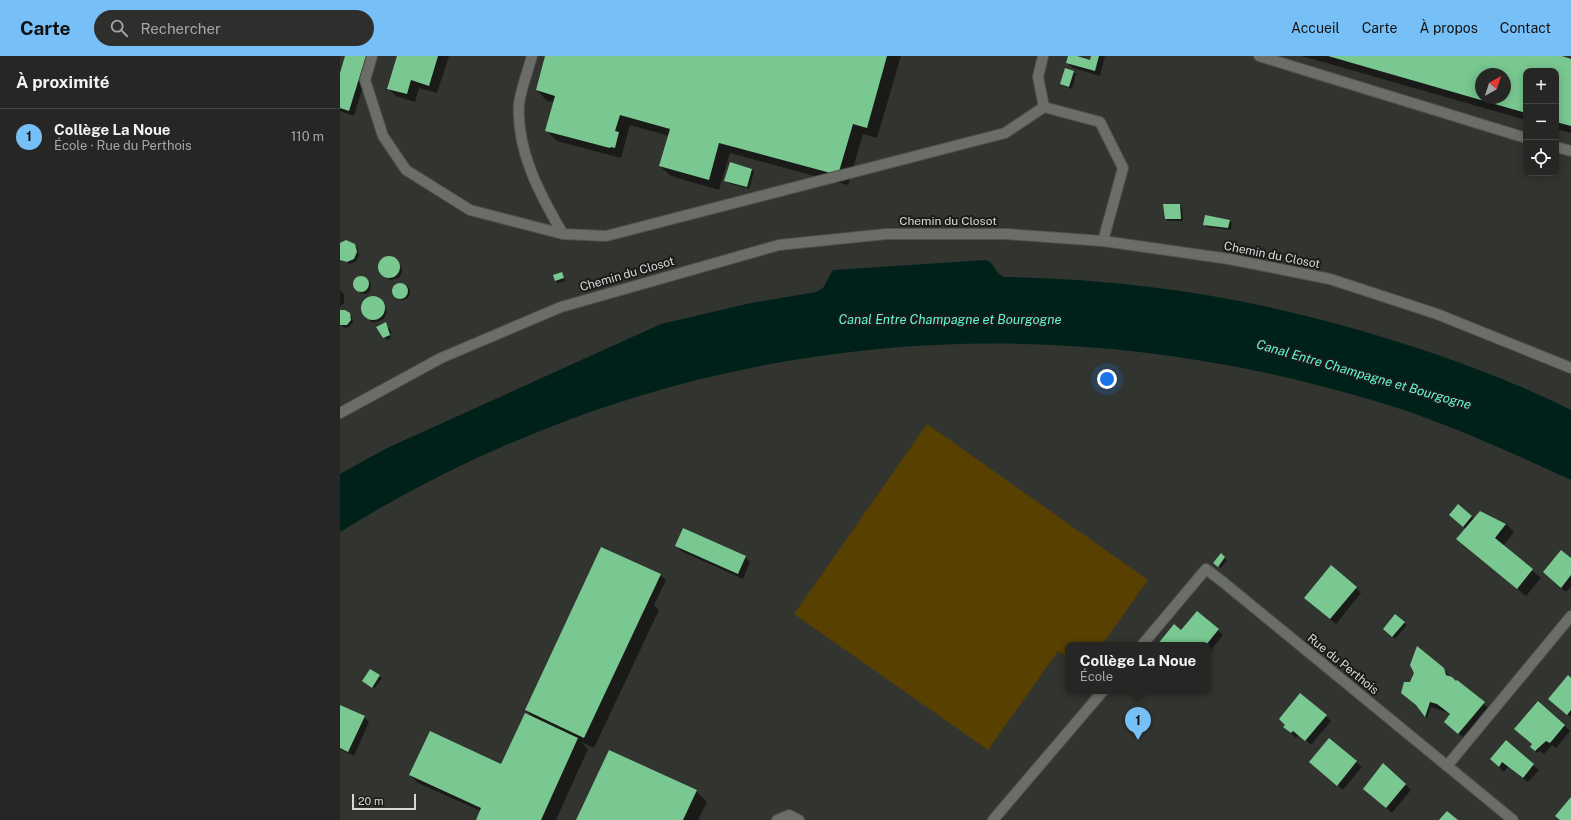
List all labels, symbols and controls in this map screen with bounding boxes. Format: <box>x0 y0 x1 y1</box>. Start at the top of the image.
search box <box>94 10 374 46</box>
text: Carte <box>20 17 70 39</box>
icon: search <box>108 17 130 39</box>
text: Rechercher <box>140 20 221 37</box>
text: Accueil <box>1291 20 1340 36</box>
text: Carte <box>1362 20 1398 36</box>
text: À propos <box>1420 20 1478 36</box>
text: Contact <box>1500 20 1551 36</box>
north arrow <box>1475 68 1511 104</box>
map controls <box>1523 68 1559 176</box>
button: + <box>1523 68 1559 104</box>
text: À proximité <box>16 72 110 92</box>
button: − <box>1523 104 1559 140</box>
text: Collège La Noue <box>54 121 170 138</box>
text: 1 <box>26 129 32 144</box>
text: 110 m <box>291 129 324 144</box>
text: École · Rue du Perthois <box>54 138 192 153</box>
button: locate <box>1523 140 1559 176</box>
street label: Chemin du Closot <box>899 214 997 228</box>
street label: Chemin du Closot <box>1223 239 1322 271</box>
street label: Chemin du Closot <box>578 254 676 294</box>
water label: Canal Entre Champagne et Bourgogne <box>838 312 1062 327</box>
water label: Canal Entre Champagne et Bourgogne <box>1255 337 1473 412</box>
your location <box>1097 369 1117 389</box>
street label: Rue du Perthois <box>1304 631 1382 697</box>
popup <box>1065 642 1211 694</box>
text: Collège La Noue <box>1080 652 1196 669</box>
text: École <box>1080 669 1113 684</box>
pin: 1 <box>1125 707 1151 740</box>
scale bar <box>352 792 416 811</box>
text: 20 m <box>358 795 383 807</box>

